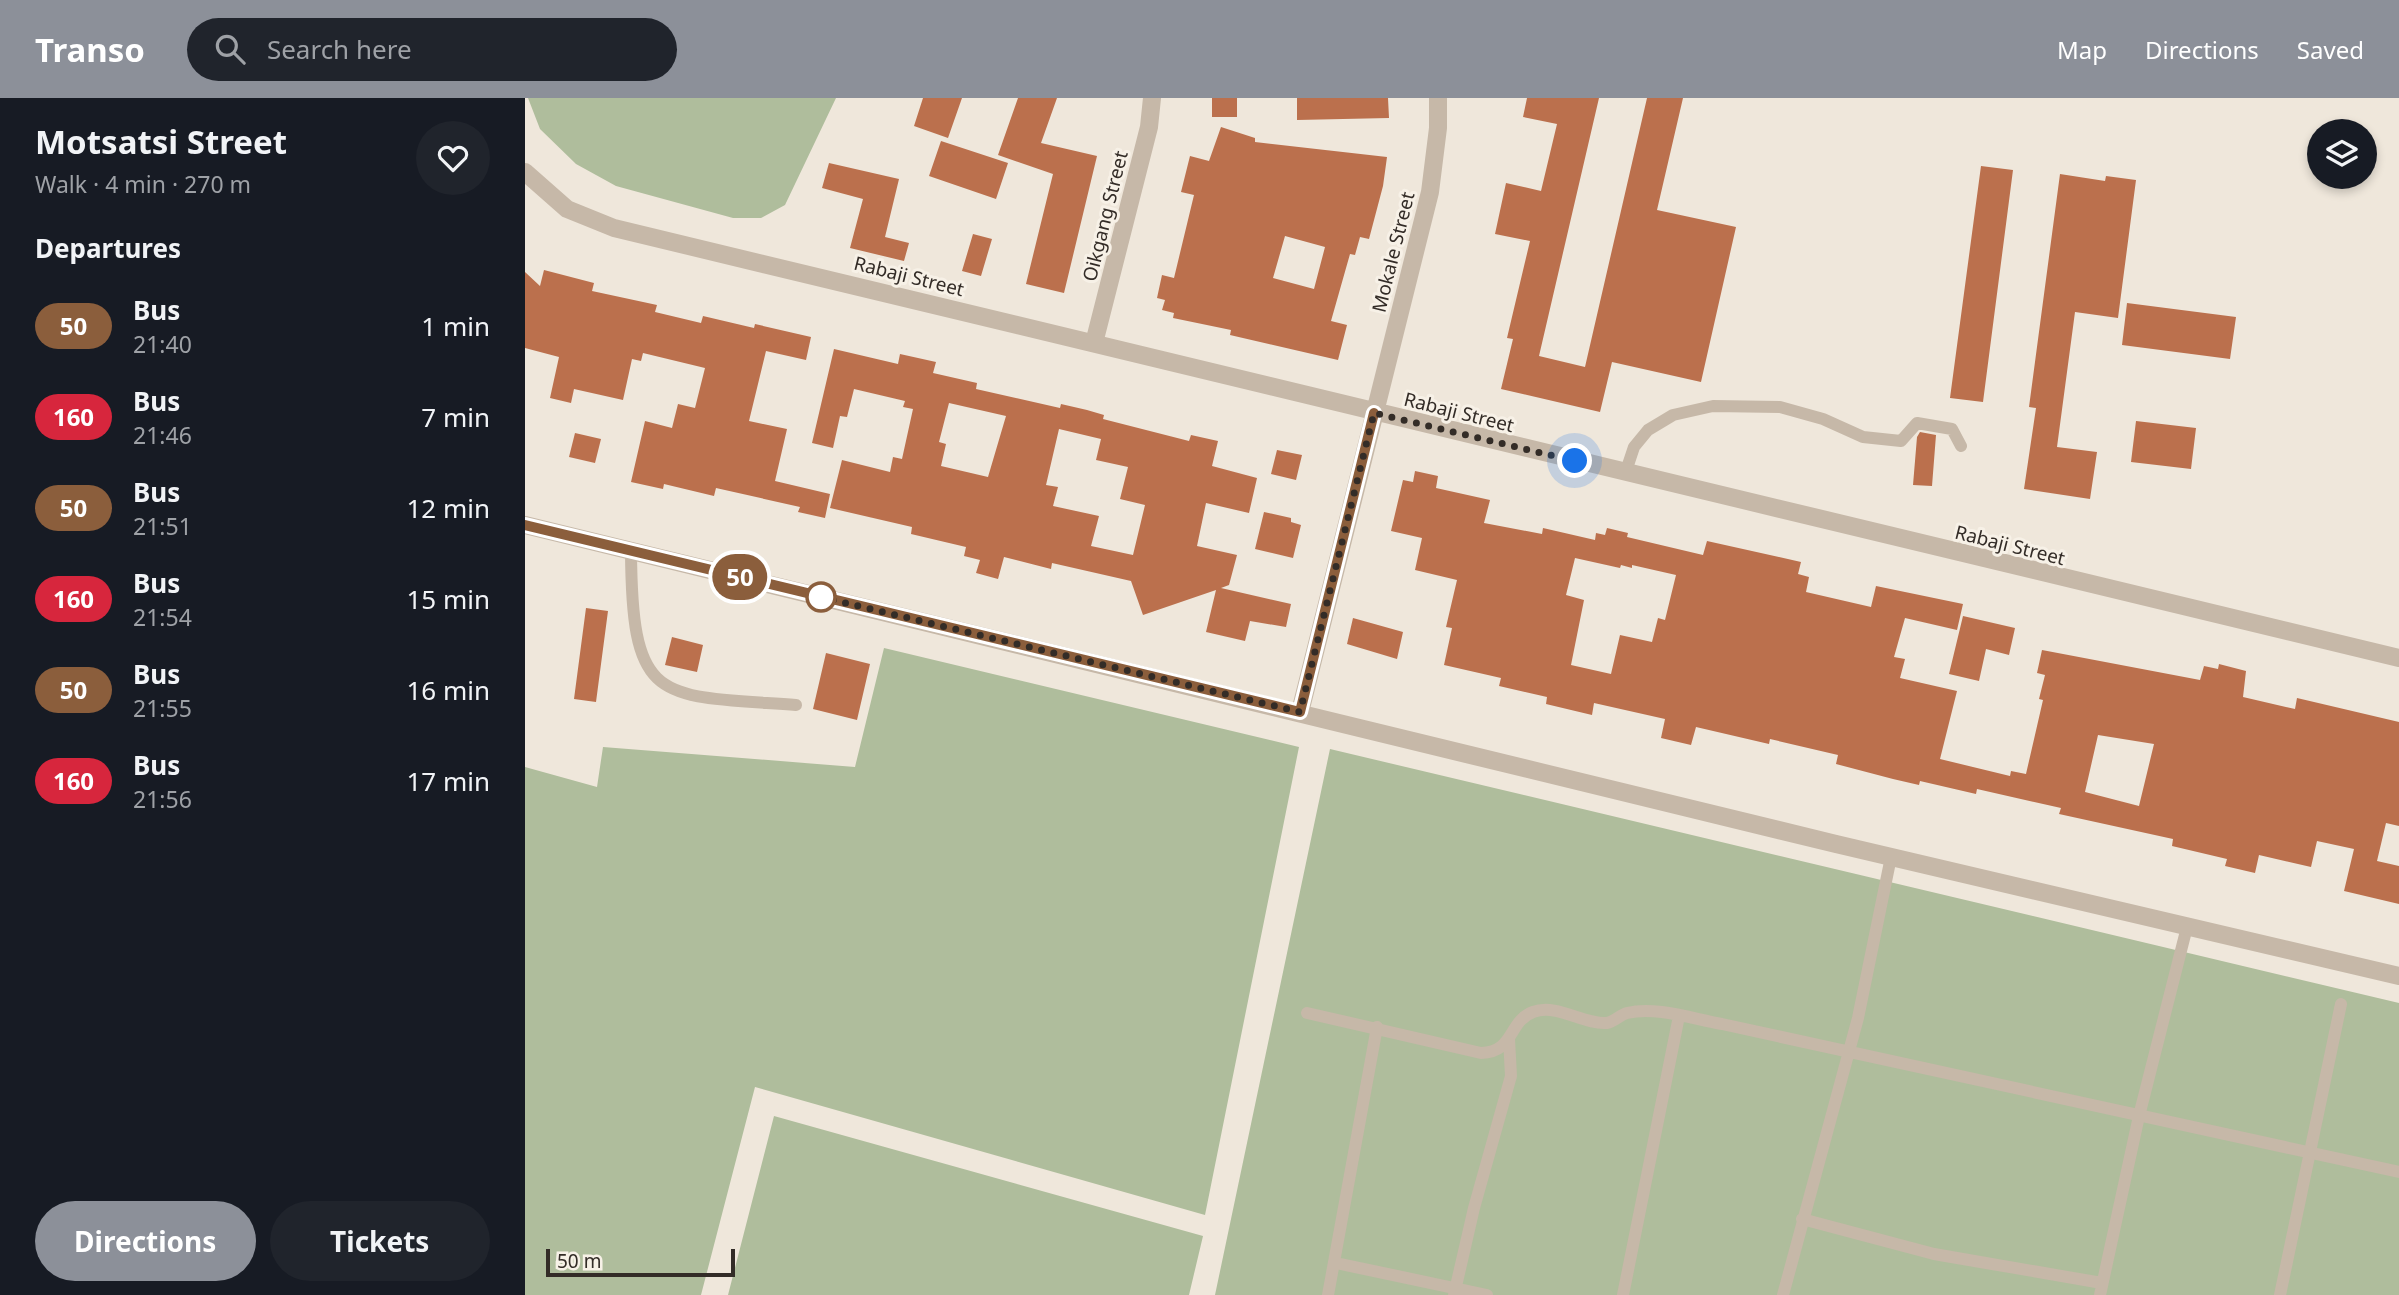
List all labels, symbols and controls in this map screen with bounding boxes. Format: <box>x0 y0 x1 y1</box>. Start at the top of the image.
search box <box>187 18 677 81</box>
text: Transo <box>35 27 145 72</box>
icon: search <box>211 30 249 68</box>
text: Search here <box>267 31 412 67</box>
text: Map <box>2057 33 2107 66</box>
text: Directions <box>2145 33 2259 66</box>
text: Saved <box>2297 33 2364 66</box>
text: Motsatsi Street <box>35 119 287 164</box>
map controls <box>2307 119 2377 189</box>
button: layers <box>2307 119 2377 189</box>
button: heart <box>416 121 490 195</box>
street label: Oikgang Street <box>1076 148 1134 284</box>
text: Walk · 4 min · 270 m <box>35 168 251 200</box>
street label: Mokale Street <box>1365 189 1421 315</box>
text: Departures <box>35 230 181 266</box>
street label: Rabaji Street <box>851 250 967 302</box>
text: Bus <box>133 292 180 328</box>
text: 1 min <box>421 308 490 344</box>
text: 50 <box>60 309 87 342</box>
text: 21:40 <box>133 328 192 360</box>
text: Bus <box>133 383 180 419</box>
street label: Rabaji Street <box>1401 386 1517 438</box>
text: 7 min <box>421 399 490 435</box>
text: 160 <box>53 400 94 433</box>
text: 21:46 <box>133 419 192 451</box>
your location <box>1557 443 1592 478</box>
text: Bus <box>133 474 180 510</box>
text: 12 min <box>406 490 490 526</box>
text: 50 <box>60 491 87 524</box>
text: 21:51 <box>133 510 192 542</box>
street label: Rabaji Street <box>1952 519 2068 571</box>
line badge: 50 <box>709 554 771 600</box>
text: 50 <box>726 560 754 593</box>
text: Bus <box>133 565 180 601</box>
text: 15 min <box>406 581 490 617</box>
text: 160 <box>53 582 94 615</box>
unlabelled marker <box>806 582 836 612</box>
text: 21:54 <box>133 601 192 633</box>
text: Bus <box>133 656 180 692</box>
text: 16 min <box>406 672 490 708</box>
text: 50 <box>60 673 87 706</box>
text: 21:55 <box>133 692 192 724</box>
text: Bus <box>133 747 180 783</box>
text: 17 min <box>406 763 490 799</box>
text: 160 <box>53 764 94 797</box>
text: 21:56 <box>133 783 192 815</box>
button: Directions <box>35 1201 256 1281</box>
button: Tickets <box>270 1201 490 1281</box>
scale bar <box>546 1246 735 1278</box>
text: 50 m <box>557 1248 601 1274</box>

